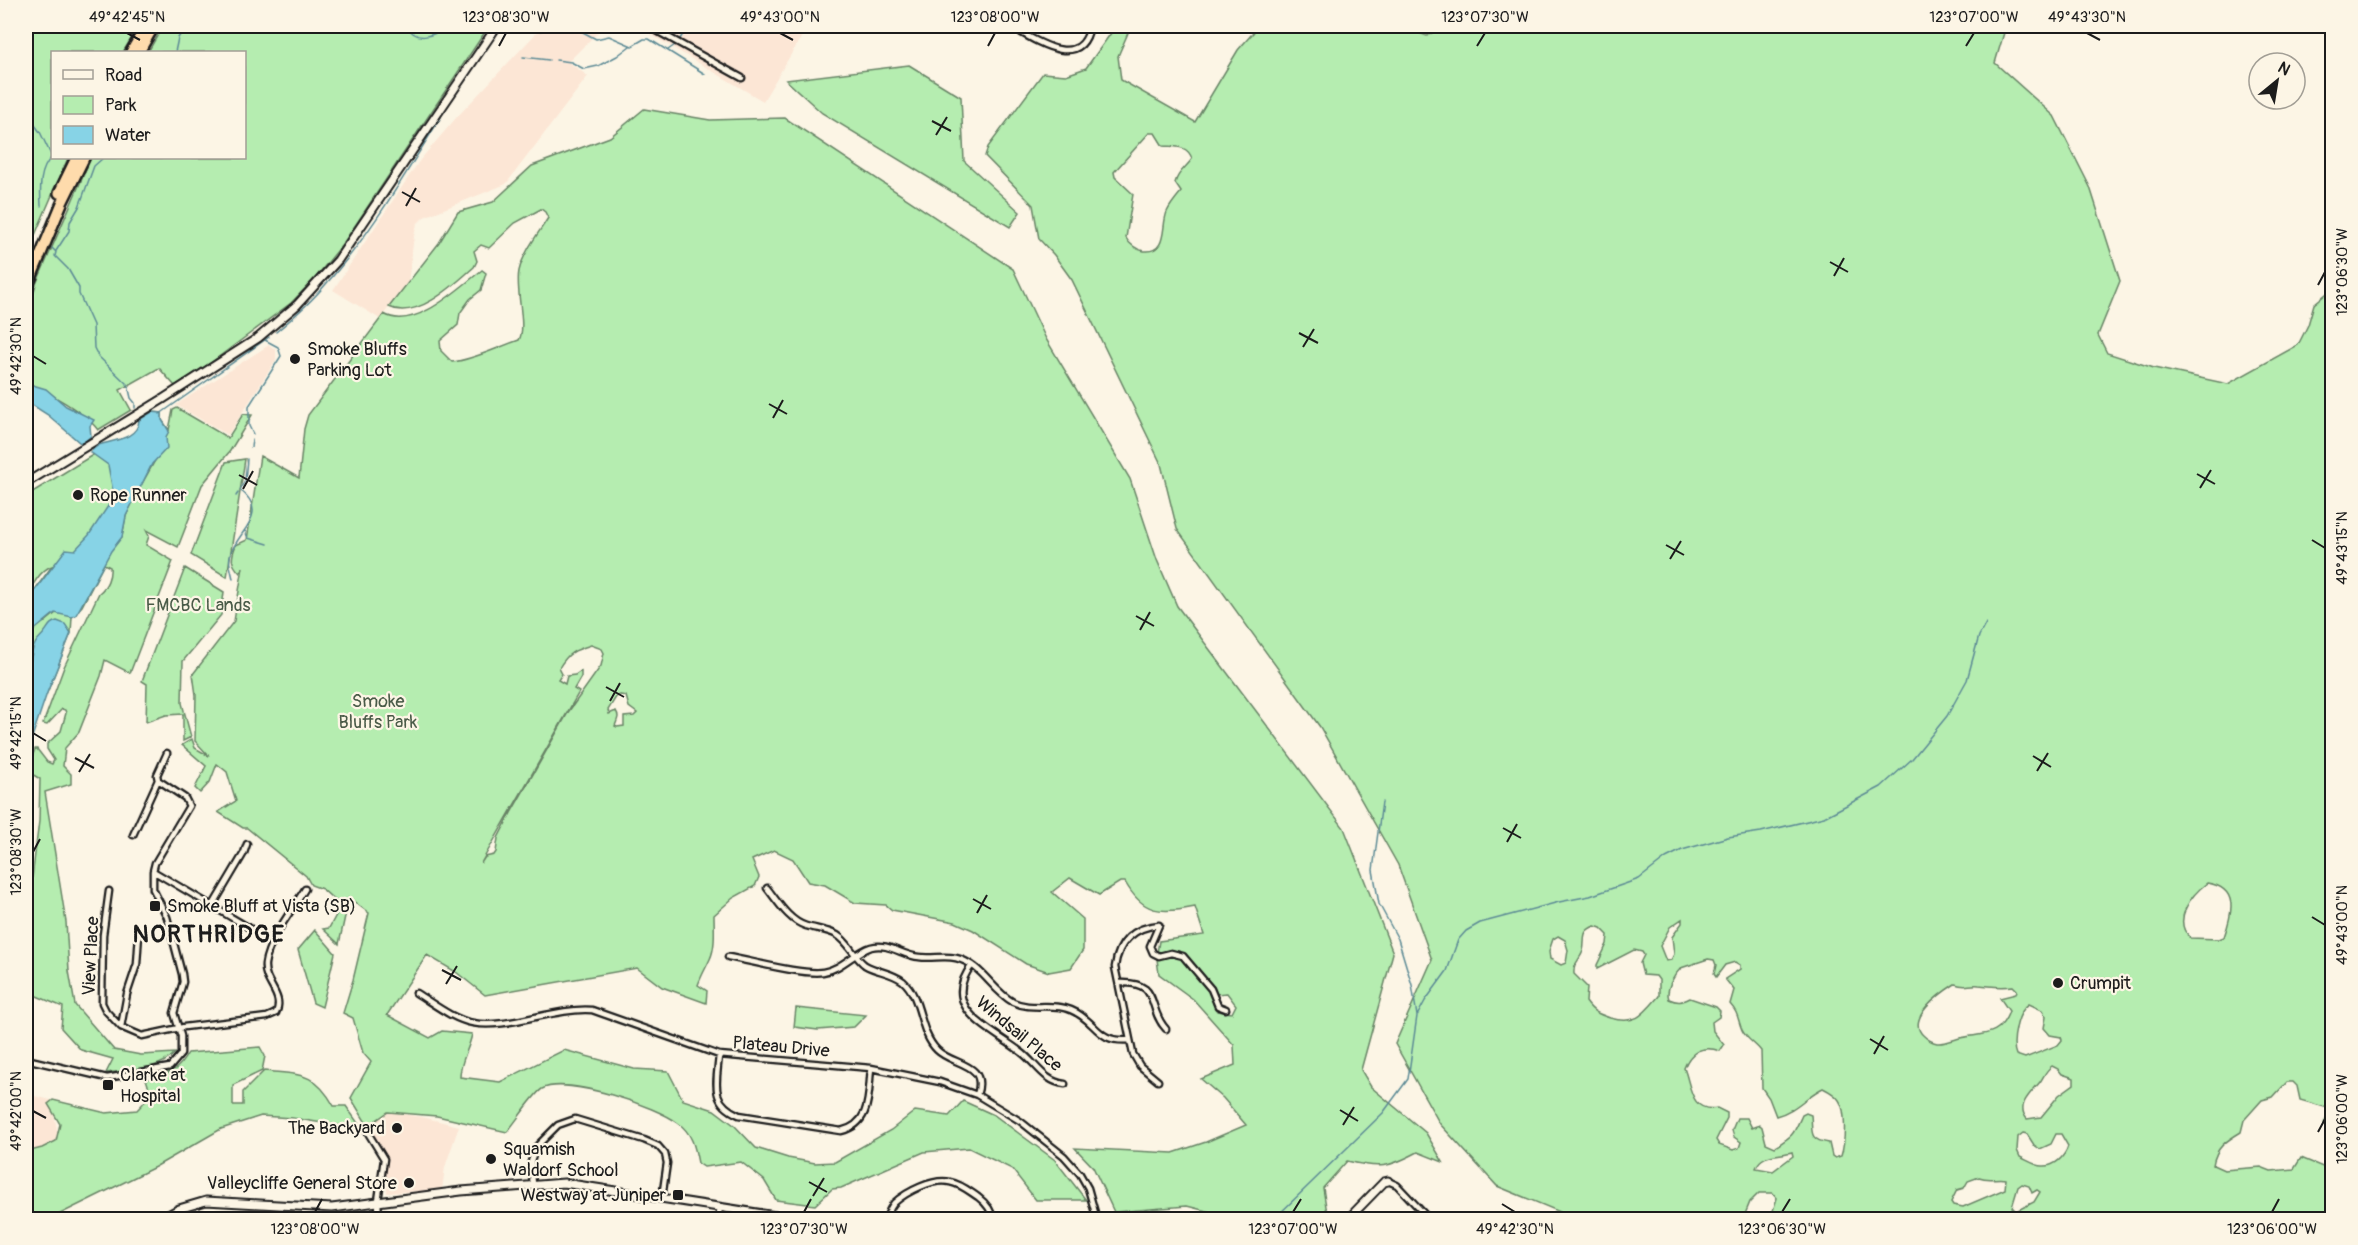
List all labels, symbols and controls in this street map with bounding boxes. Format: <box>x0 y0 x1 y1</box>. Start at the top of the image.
text: 49°42'45"N <box>89 8 165 27</box>
text: 123°08'30"W <box>462 8 550 27</box>
text: 49°43'00"N <box>740 8 820 27</box>
text: 123°08'00"W <box>951 8 1040 27</box>
text: 123°07'30"W <box>1441 8 1529 27</box>
text: 123°07'00"W <box>1929 8 2019 27</box>
text: 49°43'30"N <box>2048 8 2126 27</box>
legend <box>51 51 246 159</box>
north arrow <box>2247 51 2307 111</box>
text: N <box>2274 58 2294 80</box>
text: Road <box>105 64 142 87</box>
text: Park <box>105 94 137 117</box>
text: Water <box>105 124 151 147</box>
text: 123°06'30"W <box>2333 228 2352 316</box>
text: 49°42'30"N <box>7 317 26 395</box>
place label: Smoke Bluffs Parking Lot <box>307 338 407 382</box>
marker: Smoke Bluffs Parking Lot <box>288 352 302 366</box>
place label: Rope Runner <box>90 484 187 507</box>
marker: Rope Runner <box>71 488 85 502</box>
text: 49°43'15"N <box>2333 511 2352 585</box>
park label: FMCBC Lands <box>145 594 251 617</box>
park label: Smoke Bluffs Park <box>339 690 418 734</box>
text: 49°42'15"N <box>7 696 26 770</box>
text: 123°08'30"W <box>7 808 26 896</box>
text: 49°43'00"N <box>2333 885 2352 965</box>
place label: Smoke Bluff at Vista (SB) <box>167 895 356 918</box>
marker: Smoke Bluff at Vista (SB) <box>148 899 162 913</box>
street label: View Place <box>77 916 105 996</box>
district label: NORTHRIDGE <box>133 920 285 949</box>
place label: Crumpit <box>2070 972 2132 995</box>
marker: Crumpit <box>2051 976 2065 990</box>
street label: Windsail Place <box>971 991 1067 1077</box>
street label: Plateau Drive <box>731 1031 831 1063</box>
place label: Clarke at Hospital <box>120 1064 186 1108</box>
text: 49°42'00"N <box>7 1071 26 1151</box>
text: 123°06'00"W <box>2333 1074 2352 1164</box>
marker: Clarke at Hospital <box>101 1078 115 1092</box>
place label: The Backyard <box>288 1117 385 1140</box>
marker: The Backyard <box>390 1121 404 1135</box>
place label: Squamish Waldorf School <box>503 1138 619 1182</box>
marker: Squamish Waldorf School <box>484 1152 498 1166</box>
place label: Valleycliffe General Store <box>207 1172 397 1195</box>
marker: Valleycliffe General Store <box>402 1176 416 1190</box>
place label: Westway at Juniper <box>520 1184 667 1207</box>
marker: Westway at Juniper <box>671 1188 685 1202</box>
text: 123°08'00"W <box>271 1220 360 1239</box>
text: 123°07'30"W <box>760 1220 848 1239</box>
text: 123°07'00"W <box>1248 1220 1338 1239</box>
text: 49°42'30"N <box>1476 1220 1554 1239</box>
text: 123°06'30"W <box>1738 1220 1826 1239</box>
text: 123°06'00"W <box>2227 1220 2317 1239</box>

